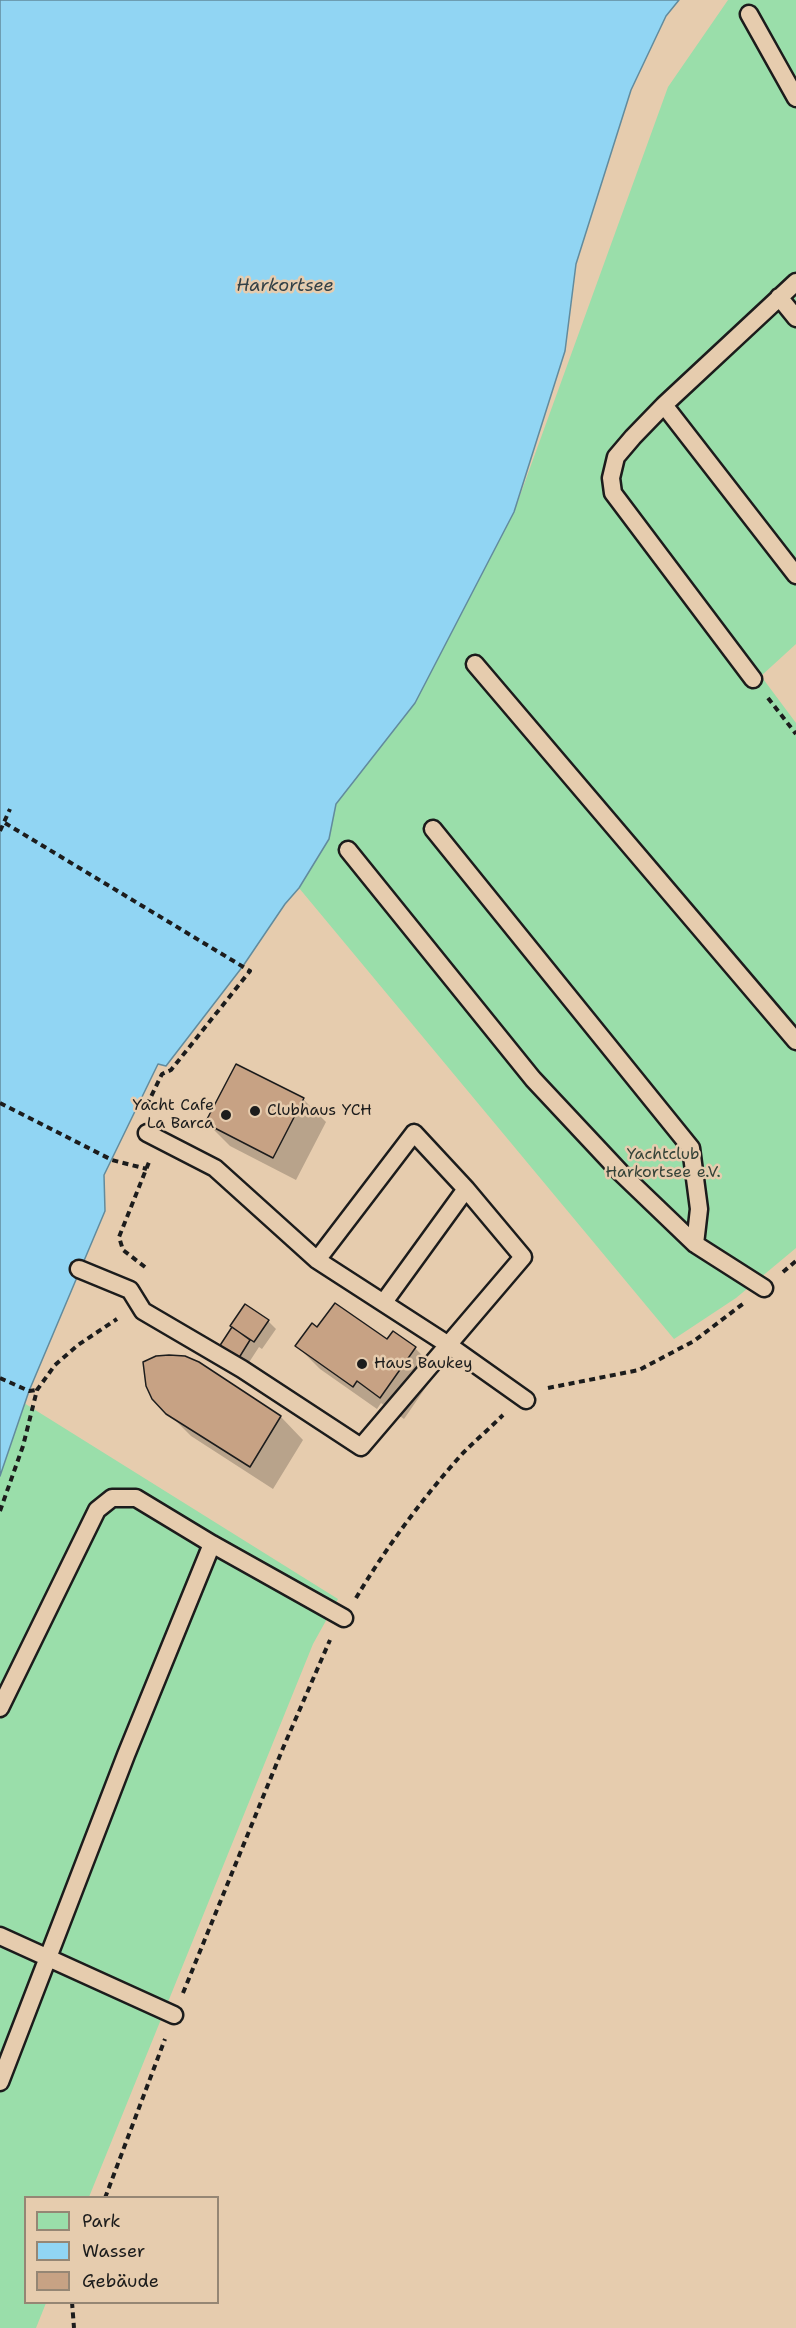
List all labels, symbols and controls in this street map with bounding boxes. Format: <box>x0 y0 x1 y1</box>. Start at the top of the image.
water label: Harkortsee <box>236 275 334 297</box>
place label: Yacht Cafe La Barca <box>133 1096 214 1134</box>
place label: Clubhaus YCH <box>267 1101 372 1121</box>
marker: Clubhaus YCH <box>248 1104 262 1118</box>
marker: Yacht Cafe La Barca <box>219 1108 233 1122</box>
park label: Yachtclub Harkortsee e.V. <box>606 1145 720 1183</box>
place label: Haus Baukey <box>374 1354 473 1374</box>
marker: Haus Baukey <box>355 1357 369 1371</box>
legend <box>24 2196 219 2304</box>
text: Park <box>82 2209 121 2233</box>
text: Wasser <box>82 2239 145 2263</box>
text: Gebäude <box>82 2269 159 2293</box>

